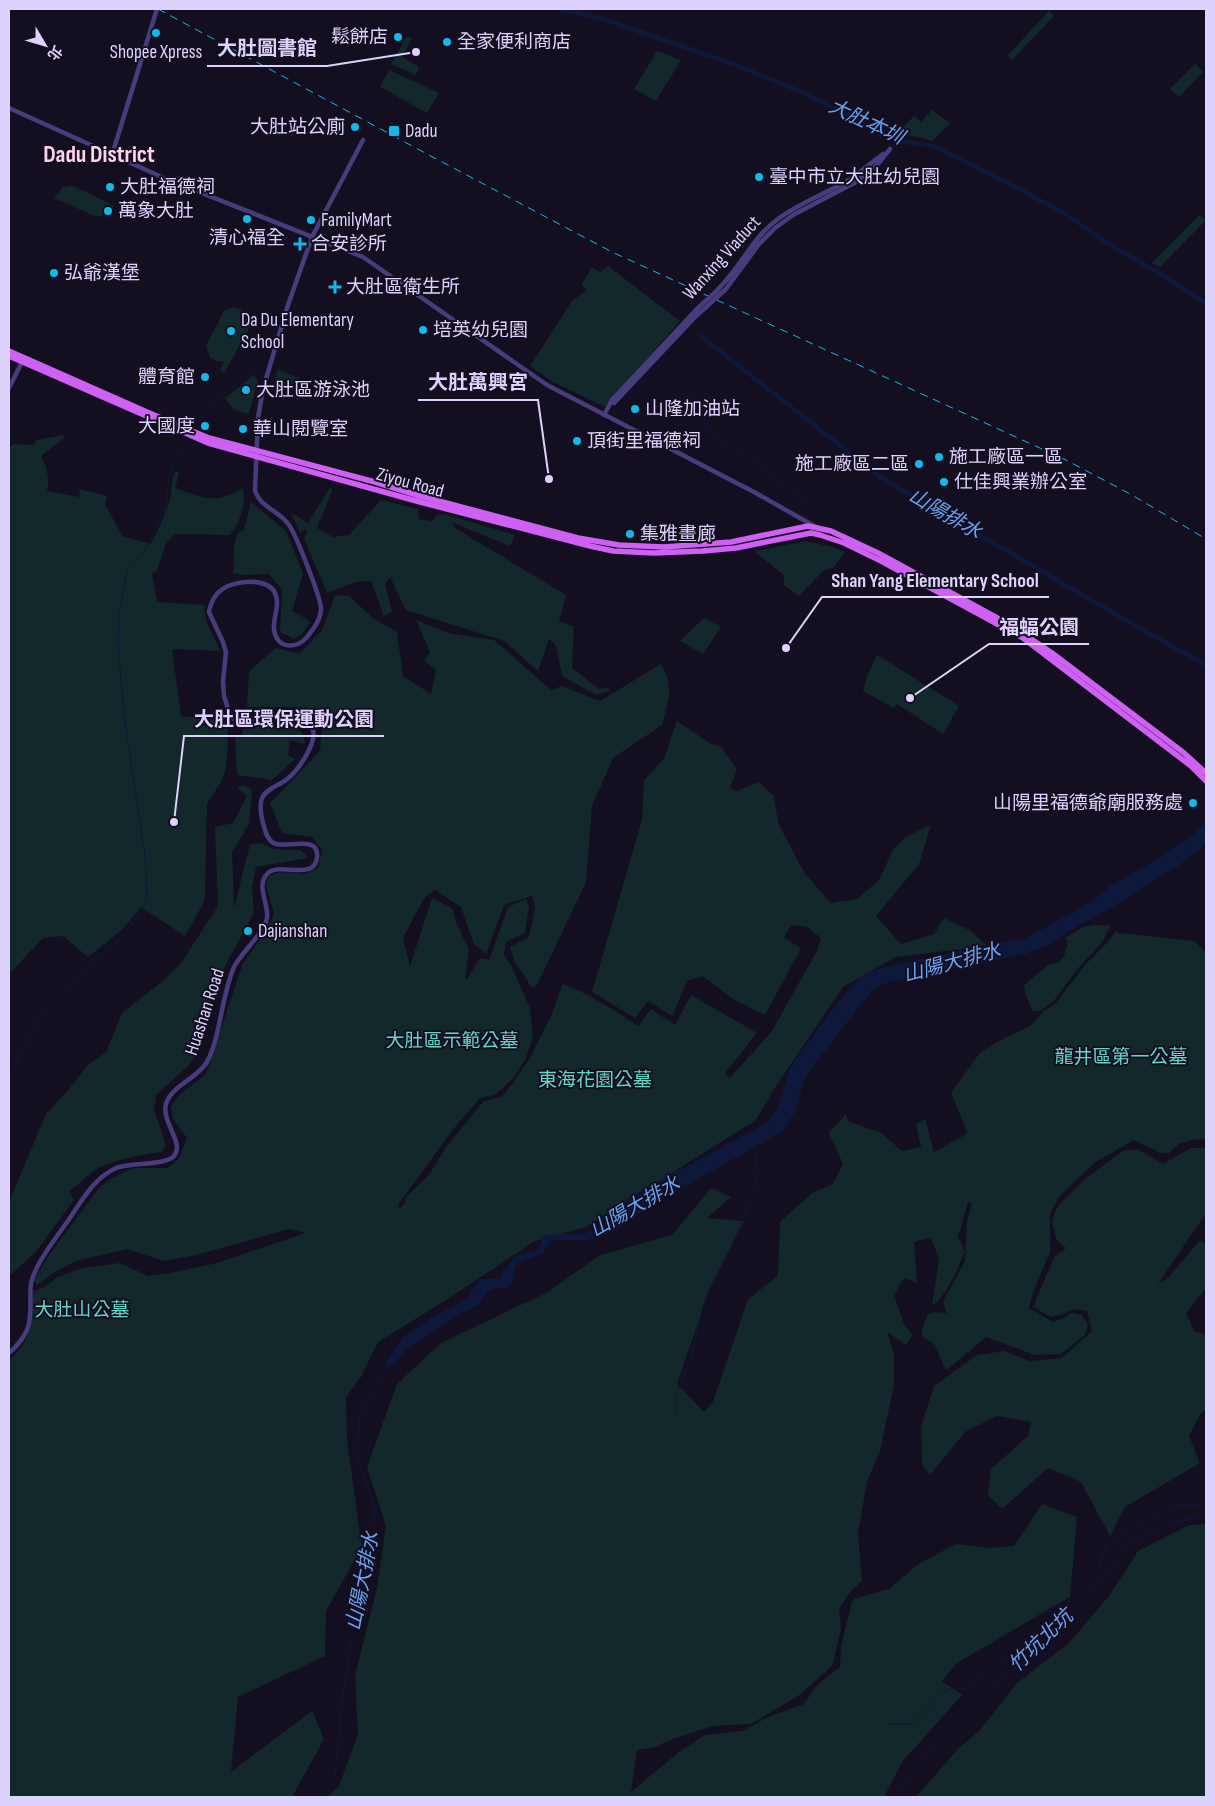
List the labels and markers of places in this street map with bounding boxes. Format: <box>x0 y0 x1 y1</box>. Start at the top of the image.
place label: 鬆餅店 <box>331 26 388 49</box>
marker: Shopee Xpress <box>150 27 162 39</box>
callout: 大肚圖書館 <box>207 31 327 66</box>
marker: 鬆餅店 <box>392 31 404 43</box>
place label: 全家便利商店 <box>457 31 571 54</box>
marker: 全家便利商店 <box>441 36 453 48</box>
place label: Shopee Xpress <box>110 41 202 64</box>
place label: 大肚站公廁 <box>250 116 345 139</box>
place label: Dadu <box>405 120 437 143</box>
marker: 大肚站公廁 <box>349 121 361 133</box>
marker: Dadu <box>387 124 401 138</box>
place label: 臺中市立大肚幼兒園 <box>769 166 940 189</box>
marker: 臺中市立大肚幼兒園 <box>753 171 765 183</box>
place label: 大肚福德祠 <box>120 176 215 199</box>
marker: 大肚福德祠 <box>104 181 116 193</box>
place label: 萬象大肚 <box>118 200 194 223</box>
marker: 萬象大肚 <box>102 205 114 217</box>
place label: FamilyMart <box>321 209 392 232</box>
marker: 清心福全 <box>241 213 253 225</box>
marker: FamilyMart <box>305 214 317 226</box>
place label: 清心福全 <box>209 227 285 250</box>
place label: 合安診所 <box>311 233 387 256</box>
marker: 合安診所 <box>293 237 307 251</box>
place label: 弘爺漢堡 <box>64 262 140 285</box>
marker: 弘爺漢堡 <box>48 267 60 279</box>
place label: 大肚區衛生所 <box>346 276 460 299</box>
marker: 大肚區衛生所 <box>328 280 342 294</box>
place label: Da Du Elementary School <box>241 309 355 354</box>
place label: 培英幼兒園 <box>433 319 528 342</box>
marker: 培英幼兒園 <box>417 324 429 336</box>
marker: Da Du Elementary School <box>225 325 237 337</box>
callout: 大肚萬興宮 <box>418 365 538 400</box>
place label: 體育館 <box>138 366 195 389</box>
marker: 體育館 <box>199 371 211 383</box>
place label: 大肚區游泳池 <box>256 379 370 402</box>
marker: 大肚區游泳池 <box>240 384 252 396</box>
place label: 山隆加油站 <box>645 398 740 421</box>
marker: 山隆加油站 <box>629 403 641 415</box>
place label: 大國度 <box>138 415 195 438</box>
place label: 華山閱覽室 <box>253 418 348 441</box>
marker: 大國度 <box>199 420 211 432</box>
marker: 華山閱覽室 <box>237 423 249 435</box>
place label: 頂街里福德祠 <box>587 430 701 453</box>
marker: 頂街里福德祠 <box>571 435 583 447</box>
place label: 施工廠區一區 <box>949 446 1063 469</box>
marker: 施工廠區一區 <box>933 451 945 463</box>
place label: 施工廠區二區 <box>795 453 909 476</box>
marker: 施工廠區二區 <box>913 458 925 470</box>
place label: 仕佳興業辦公室 <box>954 471 1087 494</box>
marker: 仕佳興業辦公室 <box>938 476 950 488</box>
place label: 集雅畫廊 <box>640 523 716 546</box>
marker: 集雅畫廊 <box>624 528 636 540</box>
callout: Shan Yang Elementary School <box>822 562 1049 597</box>
callout: 福蝠公園 <box>989 609 1089 644</box>
callout: 大肚區環保運動公園 <box>184 701 384 736</box>
place label: 山陽里福德爺廟服務處 <box>993 792 1183 815</box>
marker: 山陽里福德爺廟服務處 <box>1187 797 1199 809</box>
place label: Dajianshan <box>258 920 327 943</box>
marker: Dajianshan <box>242 925 254 937</box>

